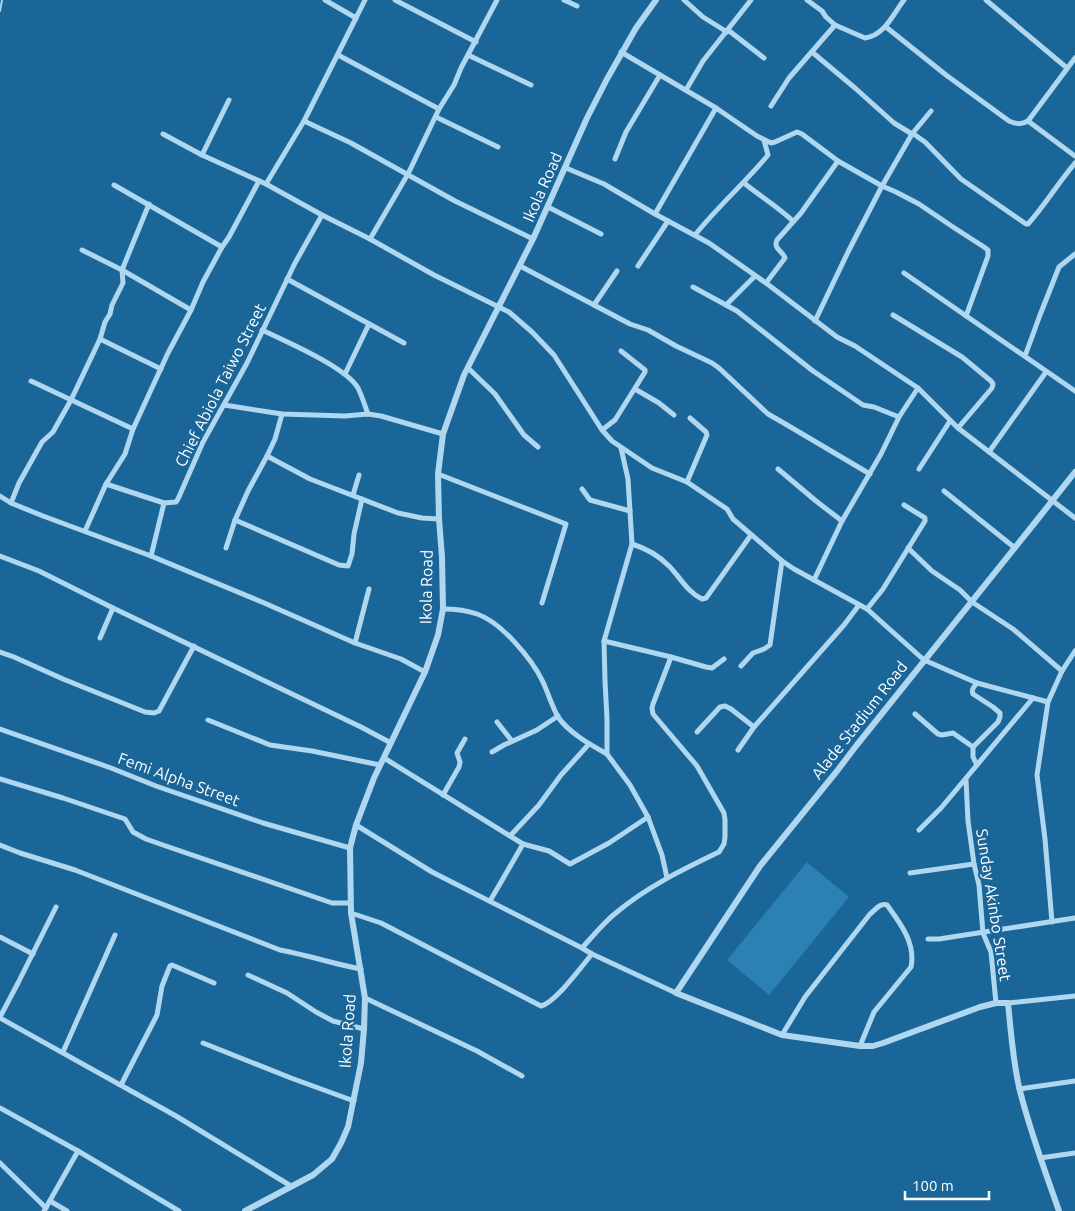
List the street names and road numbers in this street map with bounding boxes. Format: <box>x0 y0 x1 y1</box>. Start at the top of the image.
street label: Ikola Road <box>519 149 565 225</box>
street label: Chief Abiola Taiwo Street <box>171 300 269 470</box>
street label: Ikola Road <box>416 550 436 624</box>
street label: Alade Stadium Road <box>807 658 911 782</box>
street label: Femi Alpha Street <box>116 749 243 810</box>
street label: Sunday Akinbo Street <box>973 827 1015 983</box>
street label: Ikola Road <box>335 993 359 1069</box>

